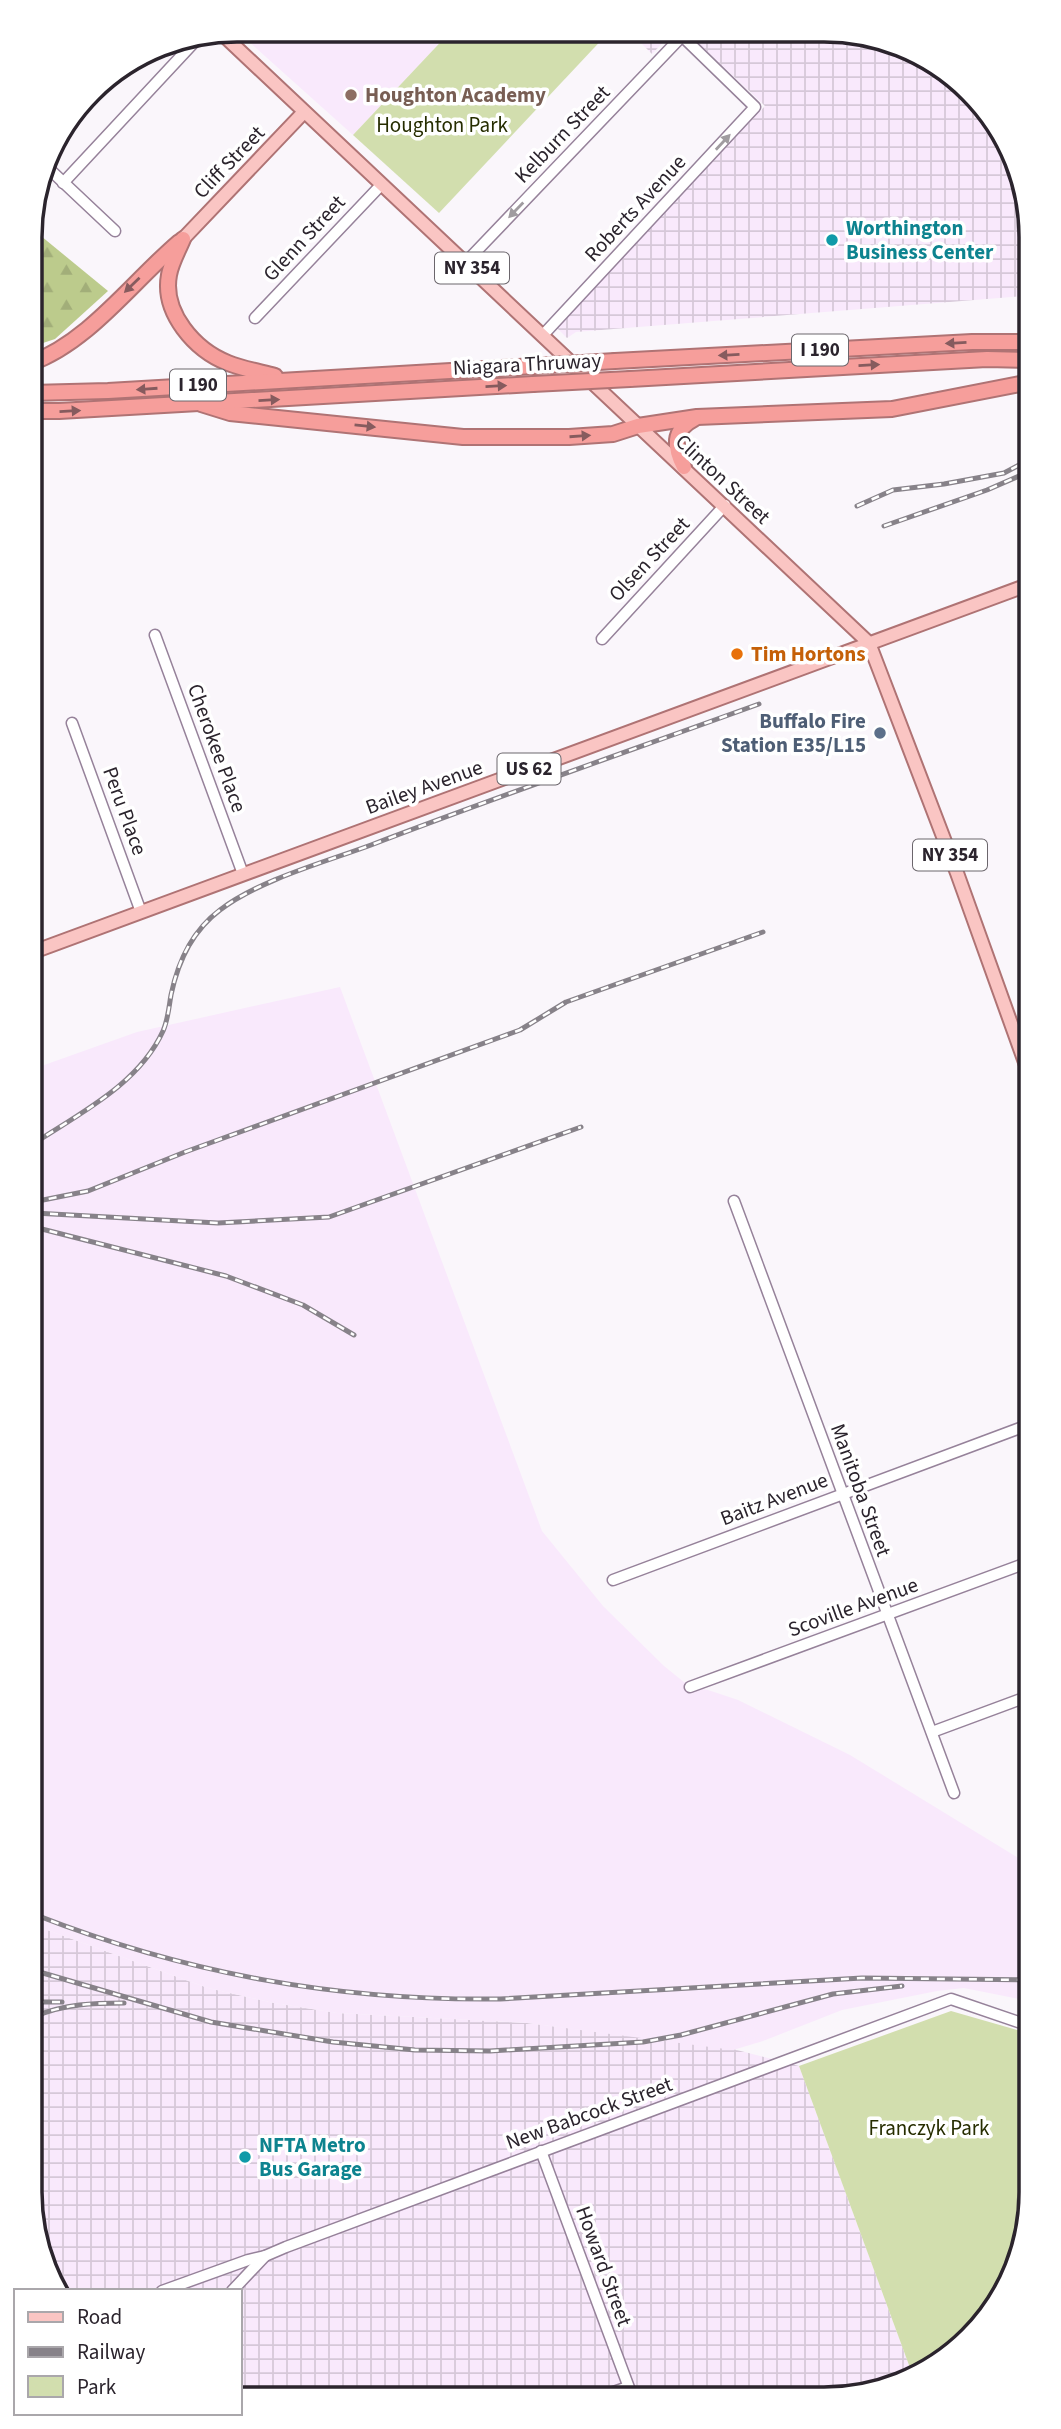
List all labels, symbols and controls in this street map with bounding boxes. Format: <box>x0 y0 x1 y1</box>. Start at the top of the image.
street label: Kelburn Street <box>507 78 617 190</box>
place label: Houghton Academy <box>365 80 546 110</box>
marker: Houghton Academy <box>343 87 359 103</box>
park label: Houghton Park <box>376 110 508 140</box>
street label: Cliff Street <box>186 119 272 205</box>
one-way arrow <box>715 133 731 151</box>
street label: Roberts Avenue <box>577 148 693 268</box>
street label: Glenn Street <box>256 188 352 288</box>
one-way arrow <box>509 201 525 218</box>
place label: Worthington Business Center <box>846 213 994 267</box>
marker: Worthington Business Center <box>824 232 840 248</box>
road number: NY 354 <box>435 252 509 284</box>
one-way arrow <box>124 277 141 293</box>
road number: I 190 <box>792 334 848 366</box>
one-way arrow <box>945 338 967 349</box>
street label: Niagara Thruway <box>452 345 602 383</box>
one-way arrow <box>718 350 740 361</box>
one-way arrow <box>859 360 881 371</box>
road number: I 190 <box>170 370 226 400</box>
one-way arrow <box>485 380 507 391</box>
one-way arrow <box>136 383 158 394</box>
one-way arrow <box>258 394 280 405</box>
one-way arrow <box>59 405 81 416</box>
one-way arrow <box>354 421 376 432</box>
street label: Clinton Street <box>669 427 777 531</box>
one-way arrow <box>569 430 591 441</box>
street label: Olsen Street <box>602 510 696 608</box>
place label: Tim Hortons <box>751 639 865 669</box>
marker: Tim Hortons <box>729 646 745 662</box>
street label: Cherokee Place <box>180 680 254 816</box>
place label: Buffalo Fire Station E35/L15 <box>721 706 866 760</box>
marker: Buffalo Fire Station E35/L15 <box>872 725 888 741</box>
street label: Bailey Avenue <box>361 752 487 822</box>
road number: US 62 <box>498 754 560 784</box>
street label: Peru Place <box>95 763 155 859</box>
road number: NY 354 <box>913 840 987 870</box>
street label: Manitoba Street <box>823 1419 899 1561</box>
street label: Baitz Avenue <box>716 1465 832 1533</box>
street label: Scoville Avenue <box>784 1570 922 1644</box>
street label: New Babcock Street <box>502 2069 676 2157</box>
park label: Franczyk Park <box>869 2113 990 2143</box>
place label: NFTA Metro Bus Garage <box>259 2130 366 2184</box>
marker: NFTA Metro Bus Garage <box>237 2149 253 2165</box>
street label: Howard Street <box>568 2202 640 2330</box>
legend <box>14 2289 242 2415</box>
text: Road <box>77 2302 122 2332</box>
text: Railway <box>77 2337 145 2367</box>
text: Park <box>77 2372 117 2402</box>

